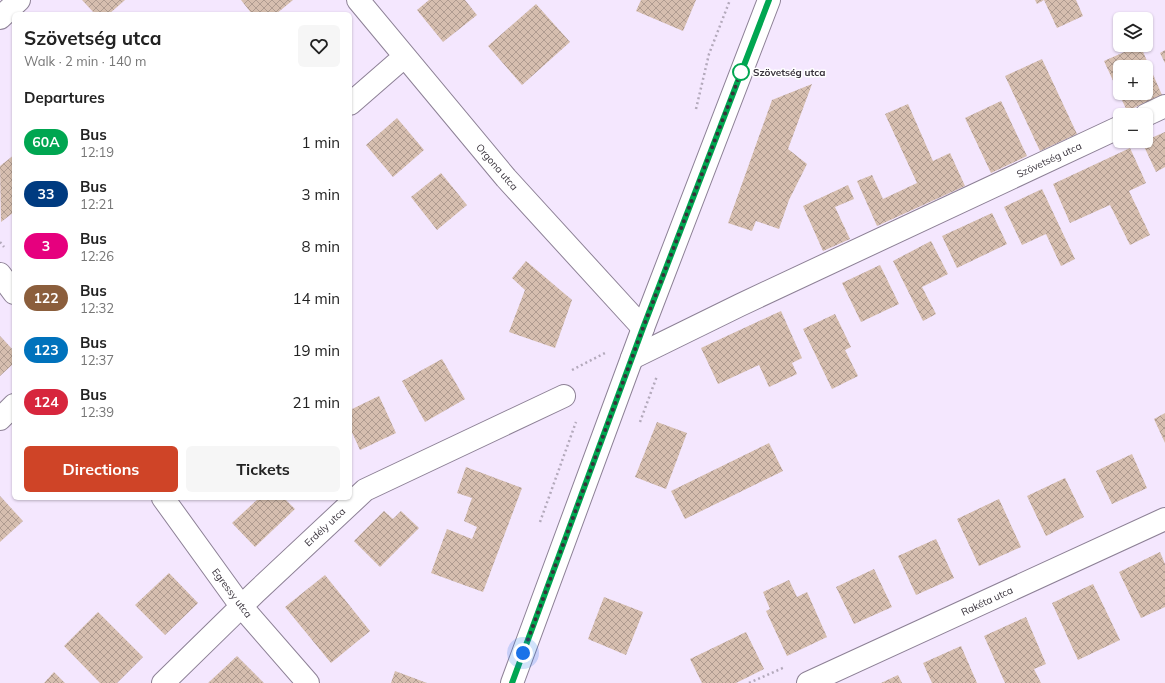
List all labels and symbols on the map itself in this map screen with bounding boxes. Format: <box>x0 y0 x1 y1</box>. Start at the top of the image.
marker: Szövetség utca <box>732 63 750 81</box>
place label: Szövetség utca <box>753 66 825 79</box>
street label: Szövetség utca <box>1014 139 1084 181</box>
street label: Orgona utca <box>473 141 521 193</box>
street label: Erdély utca <box>302 505 348 549</box>
street label: Egressy utca <box>209 566 255 620</box>
street label: Rakéta utca <box>959 583 1015 619</box>
your location <box>513 643 533 663</box>

